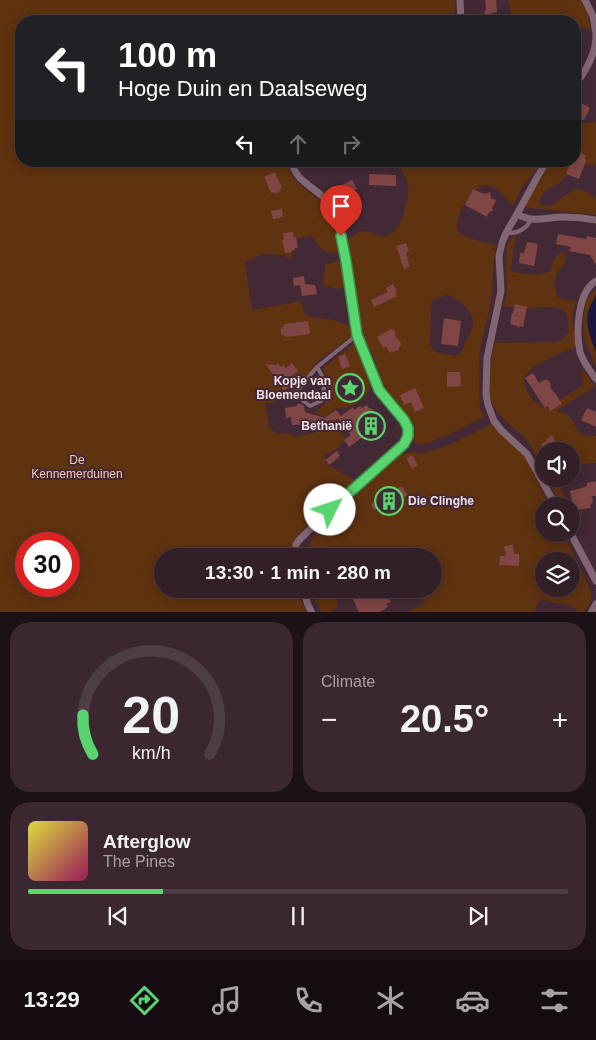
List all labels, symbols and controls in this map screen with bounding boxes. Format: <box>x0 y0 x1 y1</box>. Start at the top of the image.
icon: left <box>35 35 100 100</box>
text: 100 m <box>118 35 217 74</box>
text: Hoge Duin en Daalseweg <box>118 76 368 101</box>
icon: left <box>231 130 259 158</box>
icon: ahead <box>284 130 312 158</box>
icon: right <box>337 130 365 158</box>
pin <box>320 185 362 236</box>
icon: arrive <box>327 192 355 220</box>
place icon: Kopje van Bloemendaal <box>335 373 365 403</box>
place label: Kopje van Bloemendaal <box>256 374 331 402</box>
building icon: Bethanië <box>356 411 386 441</box>
place label: Bethanië <box>301 419 352 433</box>
map controls <box>535 442 580 597</box>
button: sound <box>535 442 580 487</box>
park label: De Kennemerduinen <box>31 453 123 481</box>
position arrow <box>303 483 355 535</box>
building icon: Die Clinghe <box>374 486 404 516</box>
place label: Die Clinghe <box>408 494 474 508</box>
button: search <box>535 497 580 542</box>
speed limit sign: 30 <box>15 532 80 597</box>
button: layers <box>535 552 580 597</box>
text: 13:30 · 1 min · 280 m <box>205 562 391 583</box>
text: Climate <box>321 673 375 690</box>
text: 20 <box>123 686 180 744</box>
text: 20.5° <box>400 698 489 740</box>
text: − <box>321 704 337 735</box>
text: + <box>552 704 568 735</box>
text: km/h <box>132 743 171 763</box>
text: Afterglow <box>103 831 191 852</box>
text: The Pines <box>103 853 175 870</box>
icon: previous <box>104 902 132 930</box>
icon: pause <box>284 902 312 930</box>
icon: next <box>464 902 492 930</box>
icon: directions <box>127 983 162 1018</box>
icon: music <box>209 983 244 1018</box>
icon: phone <box>291 983 326 1018</box>
icon: climate <box>373 983 408 1018</box>
icon: car <box>455 983 490 1018</box>
icon: filters <box>537 983 572 1018</box>
text: 13:29 <box>24 987 80 1012</box>

